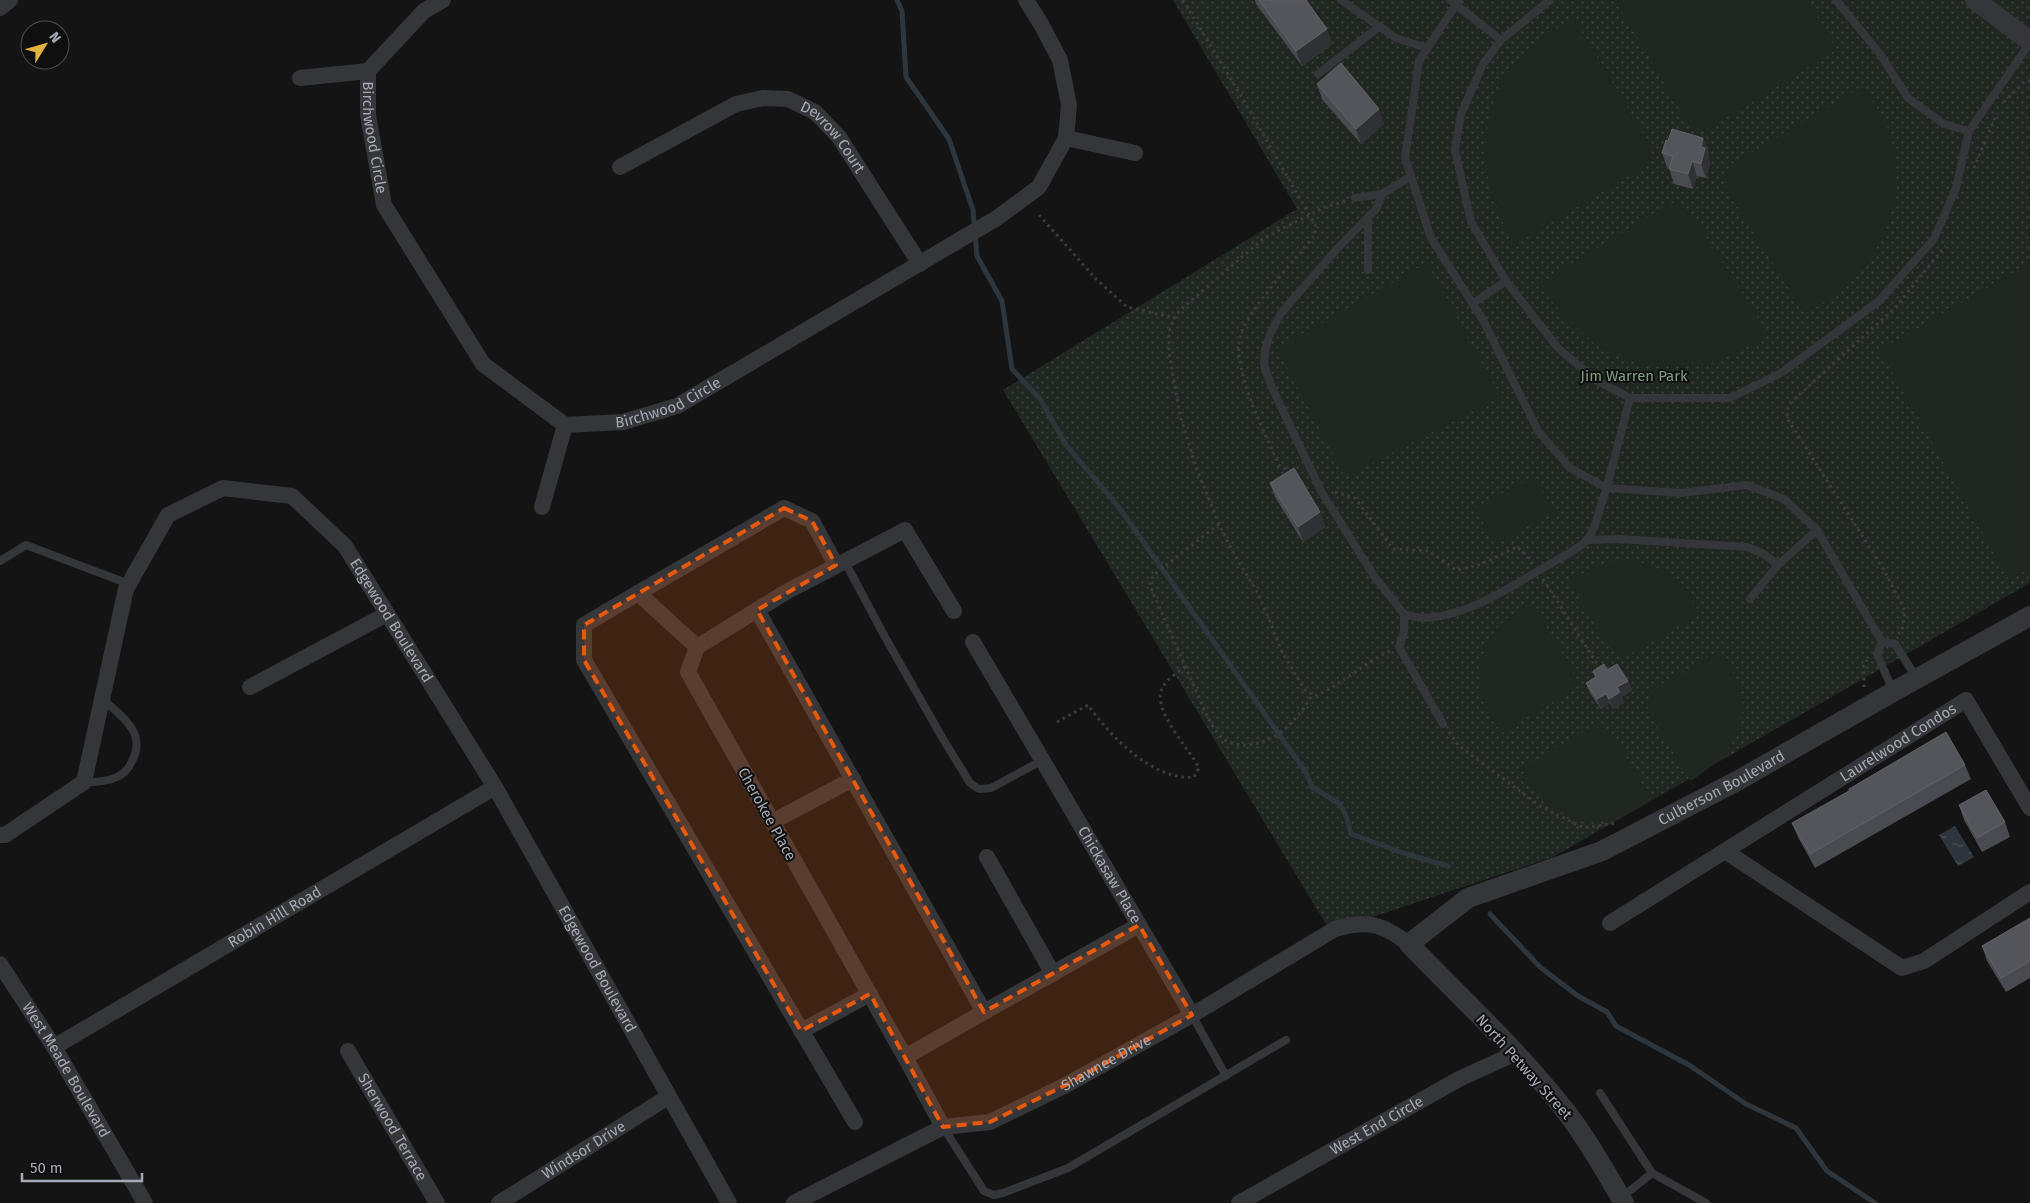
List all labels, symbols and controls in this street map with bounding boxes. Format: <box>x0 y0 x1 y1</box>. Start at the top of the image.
north arrow <box>20 20 70 70</box>
text: N <box>45 29 65 46</box>
street label: Birchwood Circle <box>359 81 391 195</box>
street label: Devrow Court <box>798 97 869 177</box>
park label: Jim Warren Park <box>1580 367 1688 385</box>
street label: Birchwood Circle <box>615 373 724 431</box>
street label: Edgewood Boulevard <box>346 555 437 686</box>
street label: Laurelwood Condos <box>1837 699 1960 786</box>
street label: Culberson Boulevard <box>1655 747 1788 829</box>
street label: Cherokee Place <box>734 764 800 864</box>
street label: Chickasaw Place <box>1074 823 1145 927</box>
street label: Robin Hill Road <box>225 882 325 952</box>
street label: Edgewood Boulevard <box>555 902 640 1035</box>
street label: West Meade Boulevard <box>18 999 114 1141</box>
street label: North Petway Street <box>1472 1011 1576 1124</box>
street label: Shawnee Drive <box>1058 1030 1154 1095</box>
street label: Sherwood Terrace <box>354 1070 431 1184</box>
street label: West End Circle <box>1327 1092 1426 1159</box>
street label: Windsor Drive <box>539 1117 629 1183</box>
scale bar <box>22 1150 142 1182</box>
text: 50 m <box>30 1159 63 1177</box>

